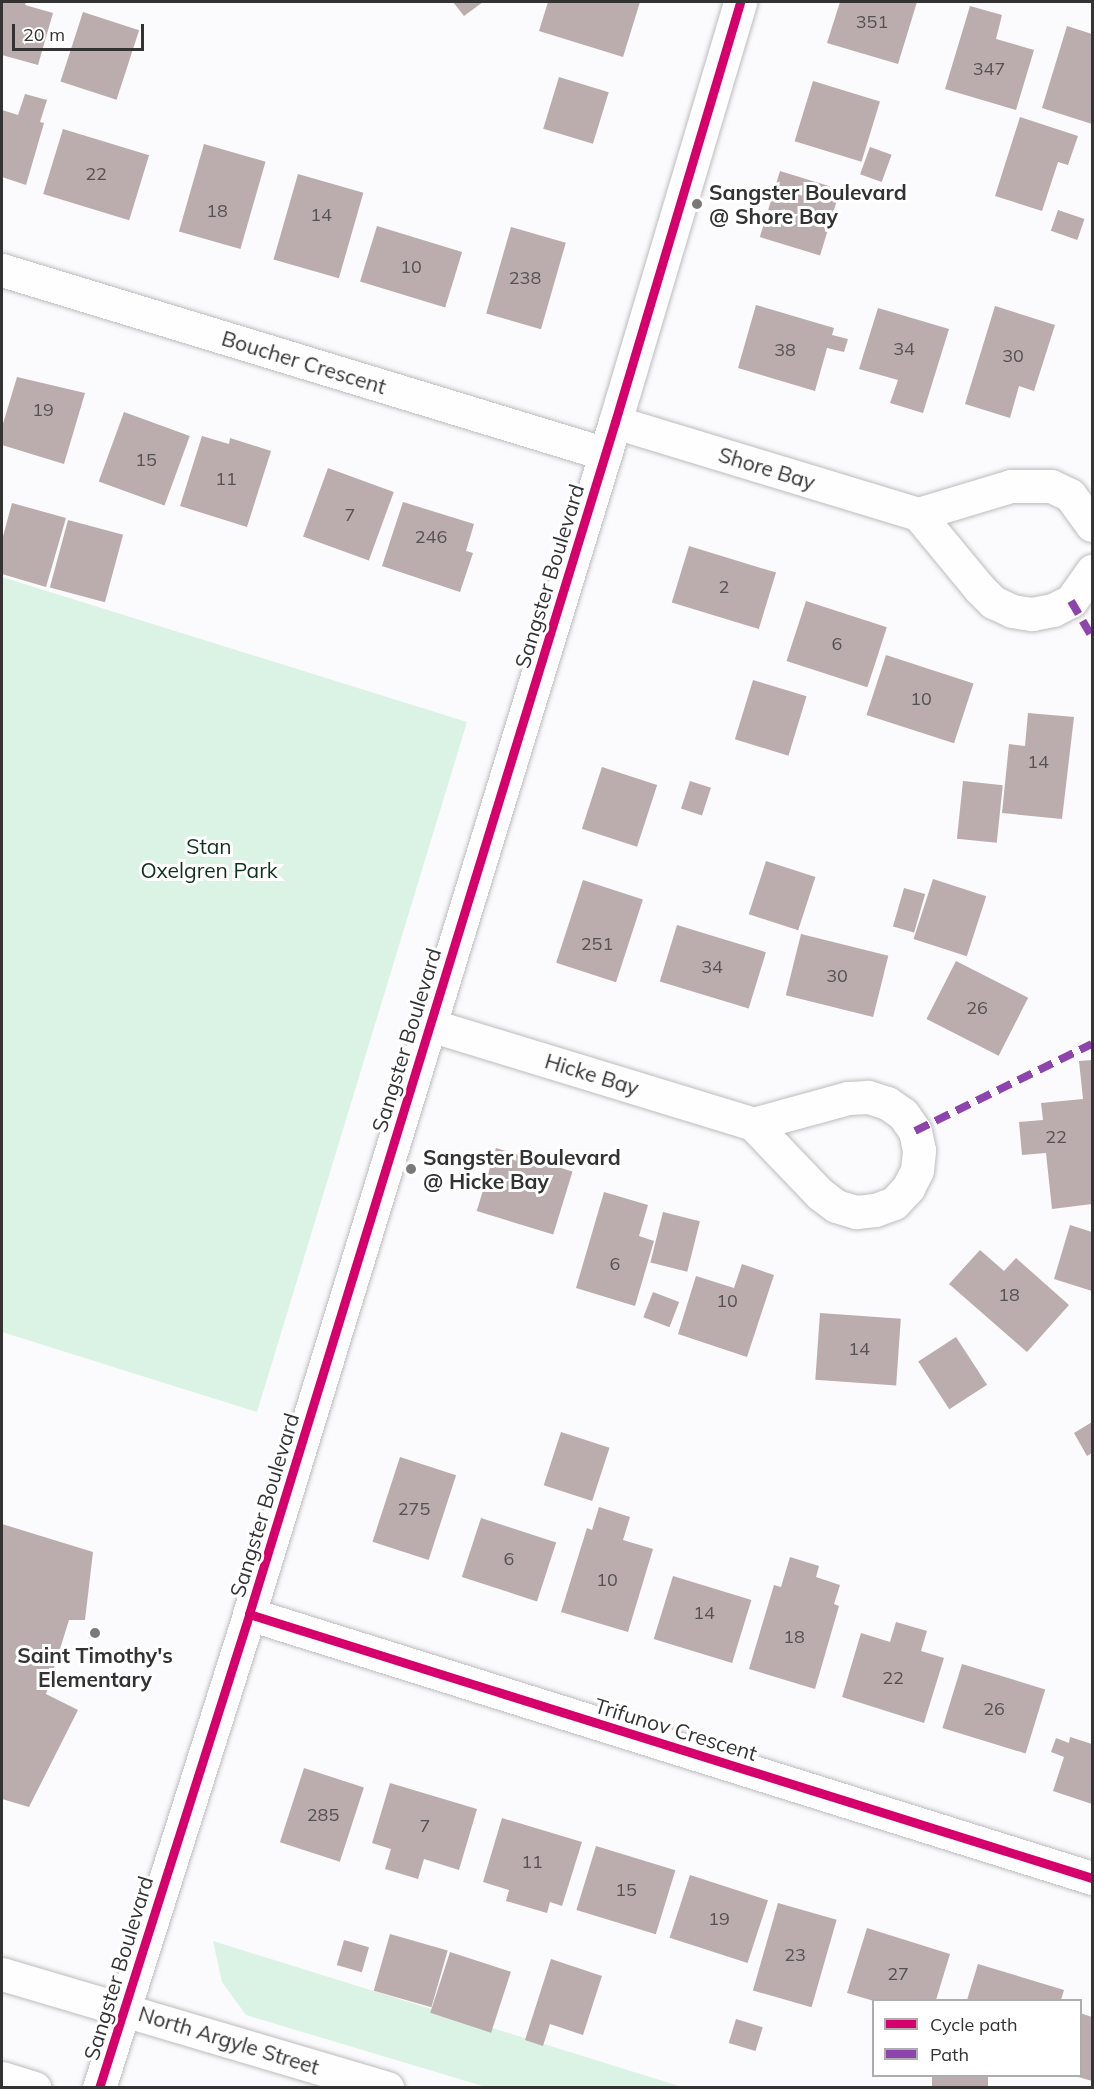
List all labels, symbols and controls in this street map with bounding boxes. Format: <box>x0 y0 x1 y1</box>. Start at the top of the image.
house number: 351 <box>856 11 888 33</box>
scale bar <box>15 12 147 50</box>
text: 20 m <box>23 23 65 46</box>
house number: 347 <box>973 58 1005 80</box>
house number: 22 <box>85 163 107 185</box>
place label: Sangster Boulevard @ Shore Bay <box>709 179 907 229</box>
marker: Sangster Boulevard @ Shore Bay <box>690 197 704 211</box>
house number: 18 <box>206 200 228 222</box>
house number: 14 <box>310 204 332 226</box>
house number: 10 <box>400 256 422 278</box>
house number: 238 <box>509 267 541 289</box>
street label: Boucher Crescent <box>219 325 389 399</box>
house number: 34 <box>893 338 915 360</box>
house number: 38 <box>774 339 796 361</box>
house number: 30 <box>1002 345 1024 367</box>
house number: 19 <box>32 399 54 421</box>
street label: Shore Bay <box>716 441 818 495</box>
house number: 15 <box>135 449 157 471</box>
house number: 11 <box>215 468 237 490</box>
street label: Sangster Boulevard <box>509 481 589 671</box>
house number: 7 <box>345 504 355 526</box>
house number: 246 <box>415 526 447 548</box>
house number: 2 <box>719 576 729 598</box>
house number: 6 <box>832 633 842 655</box>
house number: 10 <box>910 688 932 710</box>
house number: 14 <box>1027 751 1049 773</box>
park label: Stan Oxelgren Park <box>140 833 278 883</box>
house number: 251 <box>581 933 613 955</box>
street label: Sangster Boulevard <box>366 945 446 1135</box>
house number: 34 <box>701 956 723 978</box>
house number: 30 <box>826 965 848 987</box>
house number: 26 <box>966 997 988 1019</box>
street label: Hicke Bay <box>542 1048 642 1100</box>
house number: 22 <box>1045 1126 1067 1148</box>
place label: Sangster Boulevard @ Hicke Bay <box>423 1144 621 1194</box>
marker: Sangster Boulevard @ Hicke Bay <box>404 1162 418 1176</box>
house number: 6 <box>610 1253 620 1275</box>
house number: 18 <box>998 1284 1020 1306</box>
house number: 10 <box>716 1290 738 1312</box>
house number: 14 <box>848 1338 870 1360</box>
street label: Sangster Boulevard <box>224 1410 304 1600</box>
house number: 275 <box>398 1498 430 1520</box>
house number: 6 <box>504 1548 514 1570</box>
house number: 10 <box>596 1569 618 1591</box>
house number: 14 <box>693 1602 715 1624</box>
marker: Saint Timothy's Elementary <box>88 1626 102 1640</box>
house number: 18 <box>783 1626 805 1648</box>
place label: Saint Timothy's Elementary <box>17 1642 173 1692</box>
house number: 22 <box>882 1667 904 1689</box>
street label: Trifunov Crescent <box>592 1692 760 1766</box>
house number: 26 <box>983 1698 1005 1720</box>
house number: 285 <box>307 1804 339 1826</box>
house number: 7 <box>420 1815 430 1837</box>
house number: 11 <box>521 1851 543 1873</box>
street label: Sangster Boulevard <box>78 1873 158 2063</box>
house number: 15 <box>615 1879 637 1901</box>
house number: 19 <box>708 1908 730 1930</box>
house number: 23 <box>784 1944 806 1966</box>
house number: 27 <box>887 1963 909 1985</box>
legend <box>872 1999 1082 2077</box>
street label: North Argyle Street <box>136 2001 322 2079</box>
text: Cycle path <box>930 2013 1017 2036</box>
text: Path <box>930 2043 969 2066</box>

